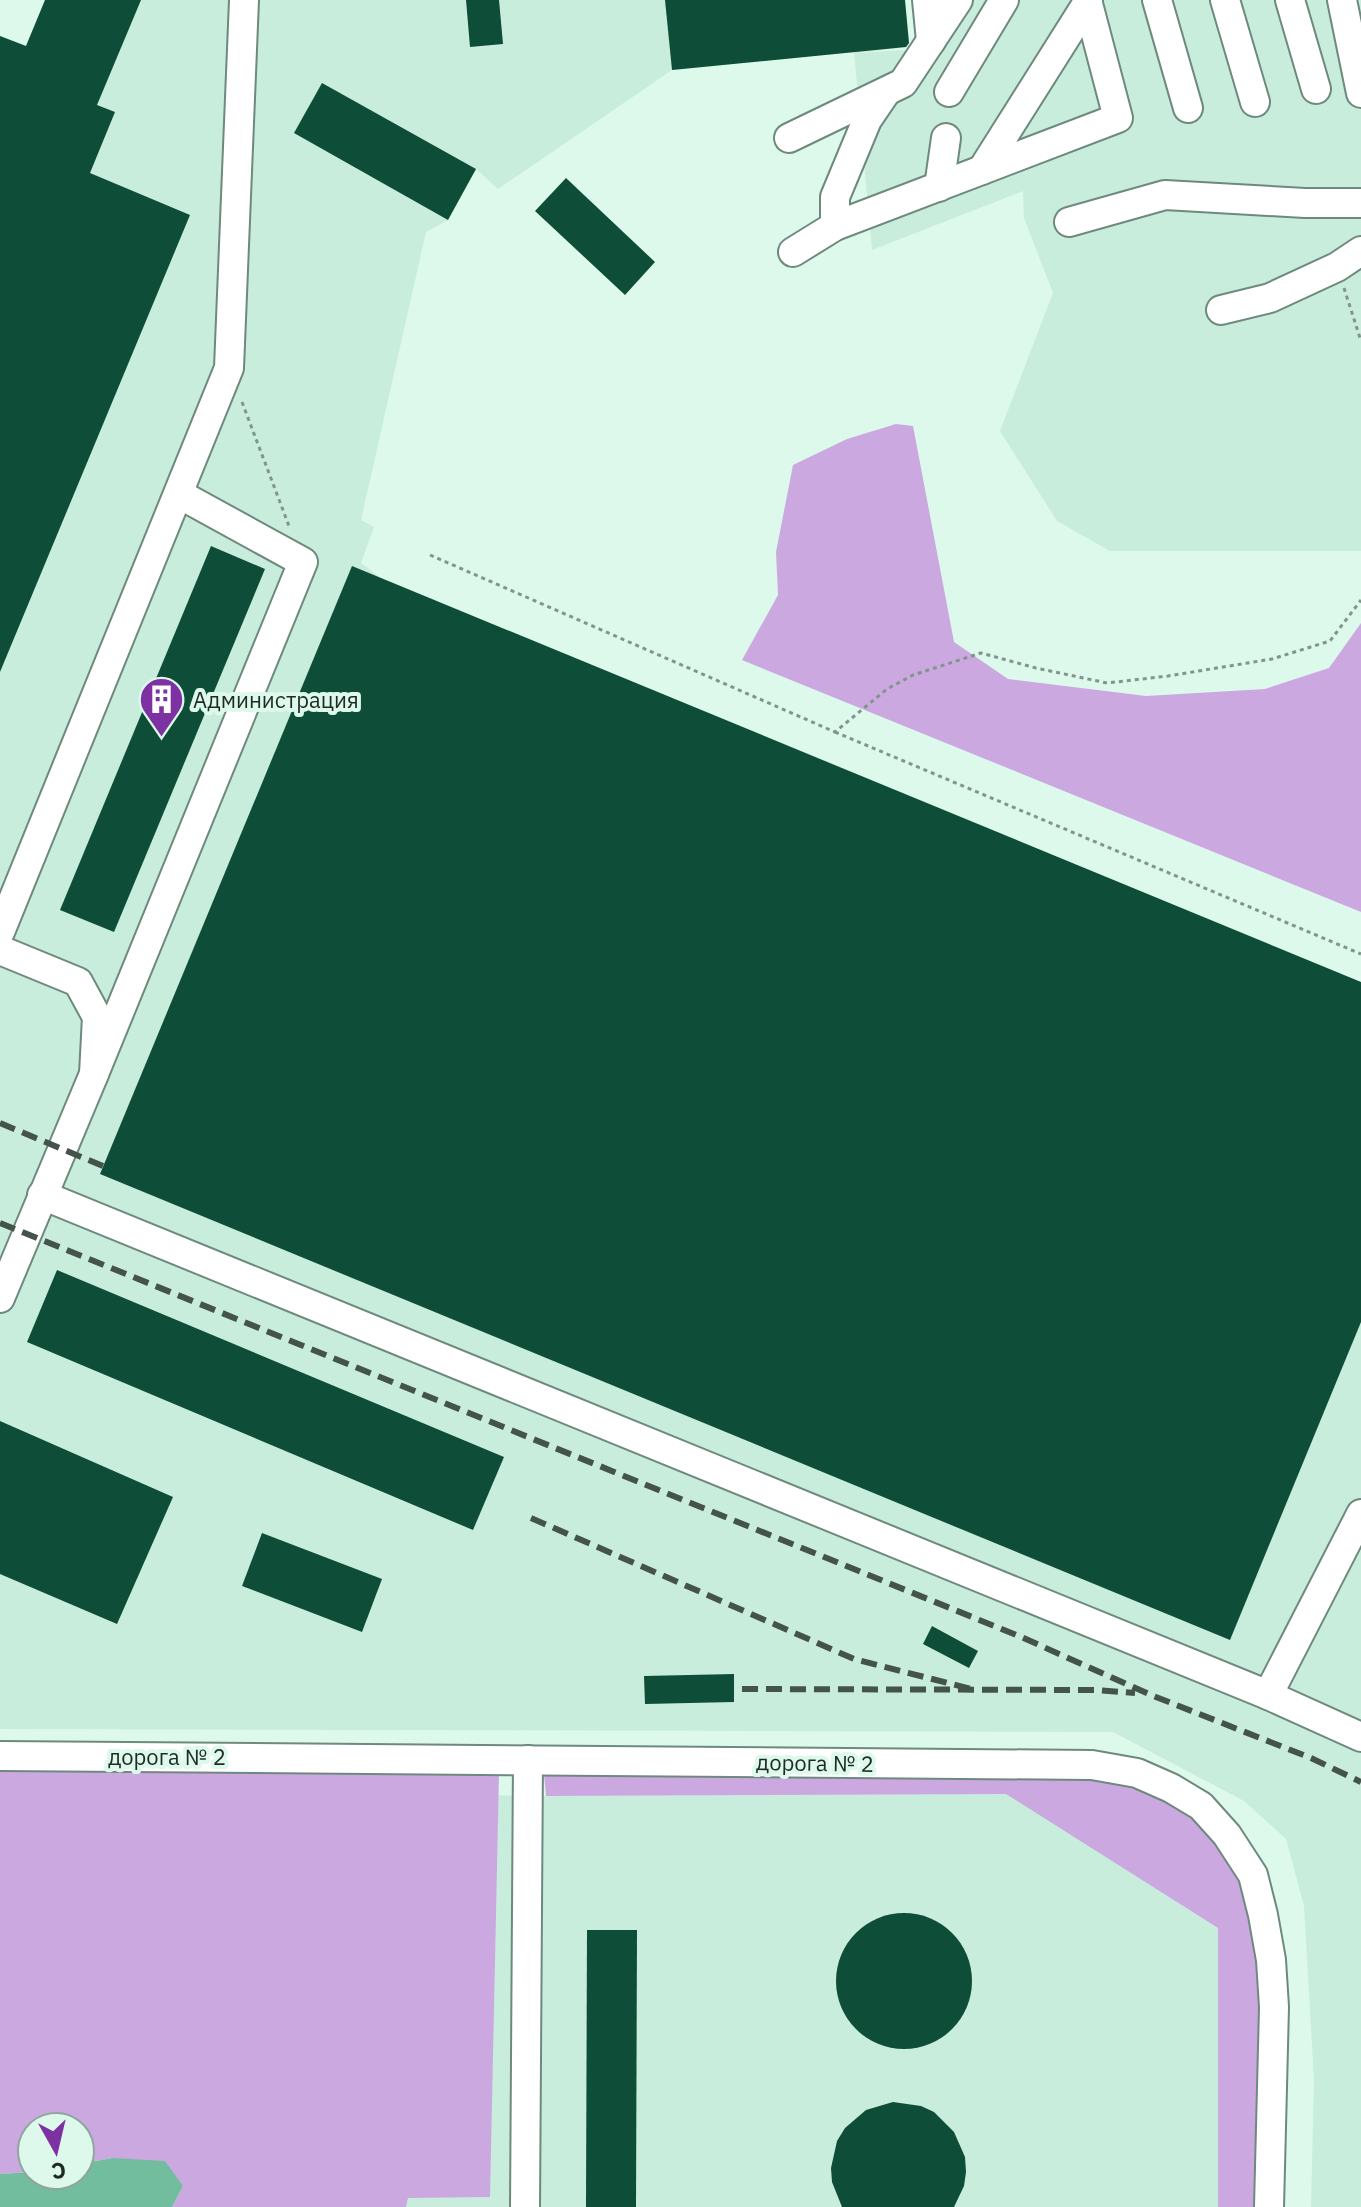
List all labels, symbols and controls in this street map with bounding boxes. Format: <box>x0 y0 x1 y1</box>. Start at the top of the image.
building icon: Администрация <box>138 676 186 739</box>
place label: Администрация <box>193 685 359 714</box>
street label: дорога № 2 <box>108 1742 226 1771</box>
street label: дорога № 2 <box>756 1747 874 1778</box>
north arrow <box>16 2111 96 2191</box>
text: С <box>50 2156 68 2187</box>

